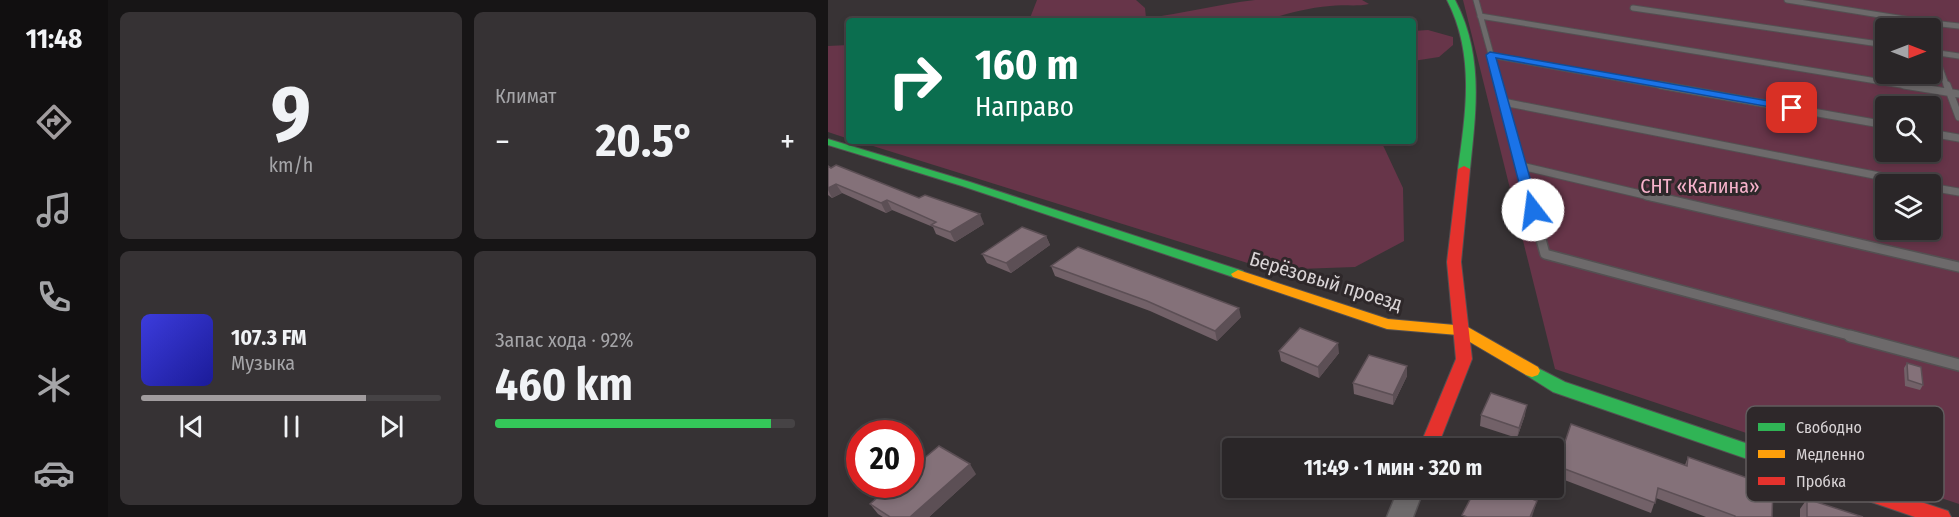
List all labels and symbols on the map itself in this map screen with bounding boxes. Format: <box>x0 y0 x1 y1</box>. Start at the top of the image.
north arrow <box>1875 18 1941 84</box>
pin <box>1766 82 1817 133</box>
park label: СНТ «Калина» <box>1640 174 1760 198</box>
position arrow <box>1501 178 1565 242</box>
street label: Берёзовый проезд <box>1247 246 1405 316</box>
legend <box>1746 406 1944 502</box>
text: Свободно <box>1796 418 1862 437</box>
speed limit sign: 20 <box>846 420 924 498</box>
text: Медленно <box>1796 445 1865 464</box>
text: Пробка <box>1796 472 1846 491</box>

